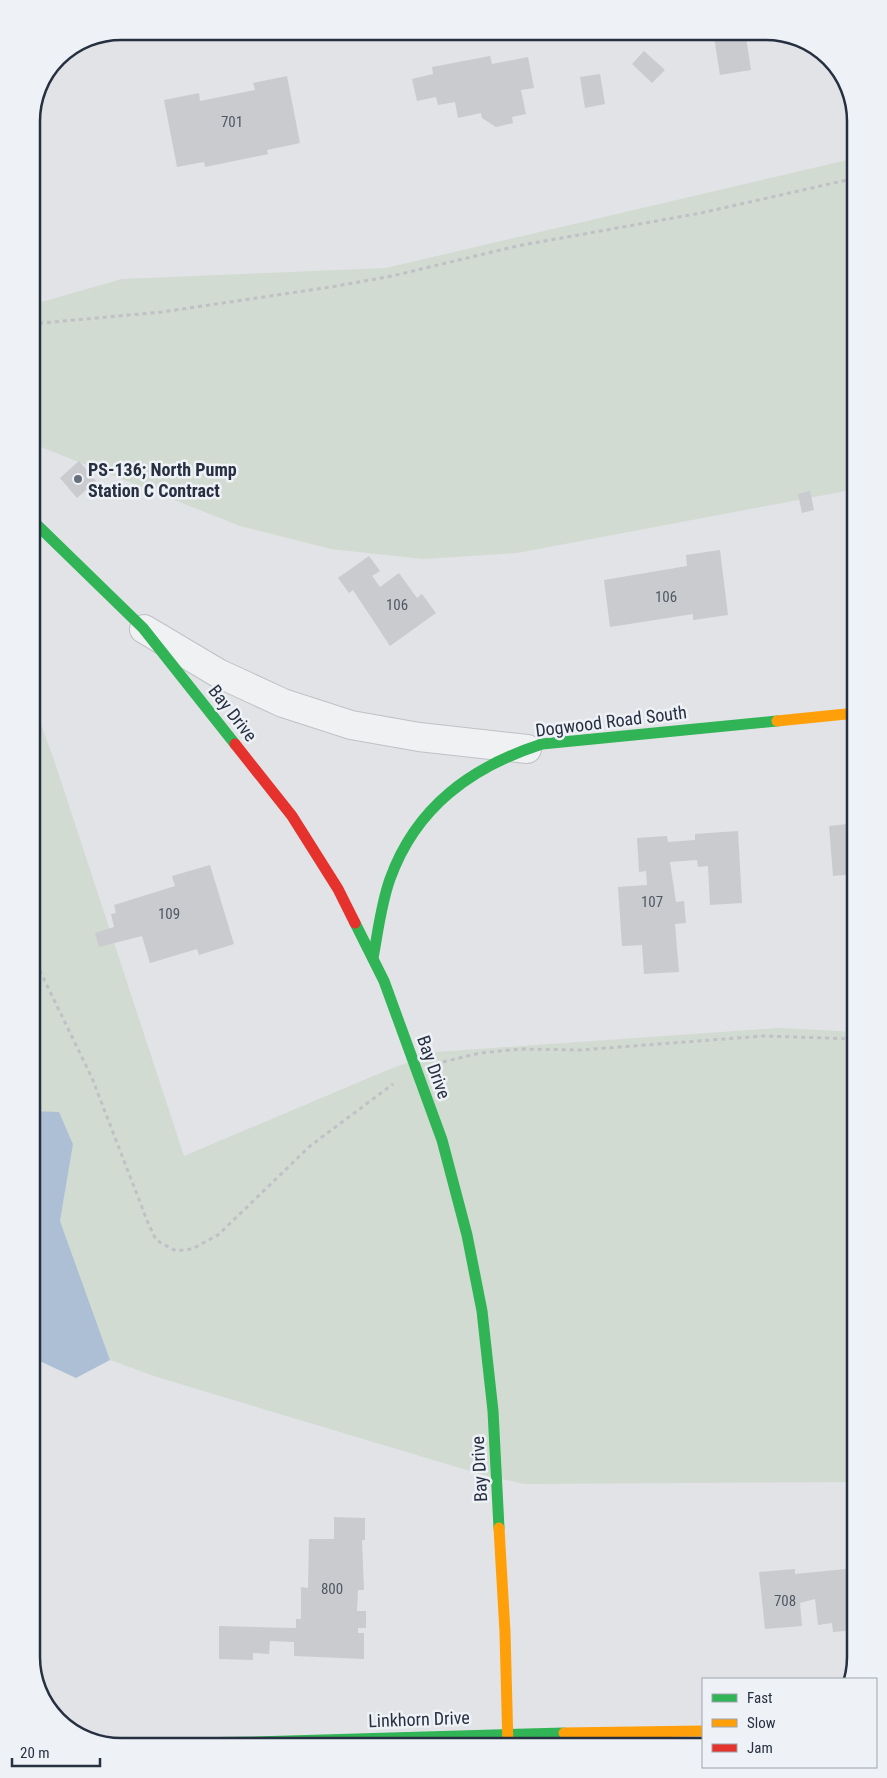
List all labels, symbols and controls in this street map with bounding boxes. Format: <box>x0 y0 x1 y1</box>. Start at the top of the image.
house number: 701 <box>221 113 243 131</box>
place label: PS-136; North Pump Station C Contract <box>88 459 237 501</box>
marker: PS-136; North Pump Station C Contract <box>72 473 84 485</box>
house number: 106 <box>655 588 677 606</box>
house number: 106 <box>386 596 408 614</box>
street label: Bay Drive <box>204 681 262 745</box>
street label: Dogwood Road South <box>534 701 688 741</box>
house number: 107 <box>641 893 663 911</box>
house number: 109 <box>158 905 180 923</box>
street label: Bay Drive <box>413 1032 455 1102</box>
street label: Bay Drive <box>467 1436 491 1502</box>
house number: 800 <box>321 1580 343 1598</box>
house number: 708 <box>774 1592 796 1610</box>
legend <box>702 1678 877 1768</box>
text: Fast <box>747 1689 772 1707</box>
street label: Linkhorn Drive <box>368 1707 470 1731</box>
text: Slow <box>747 1714 776 1732</box>
scale bar <box>12 1736 100 1768</box>
text: Jam <box>747 1739 773 1757</box>
text: 20 m <box>20 1744 50 1762</box>

